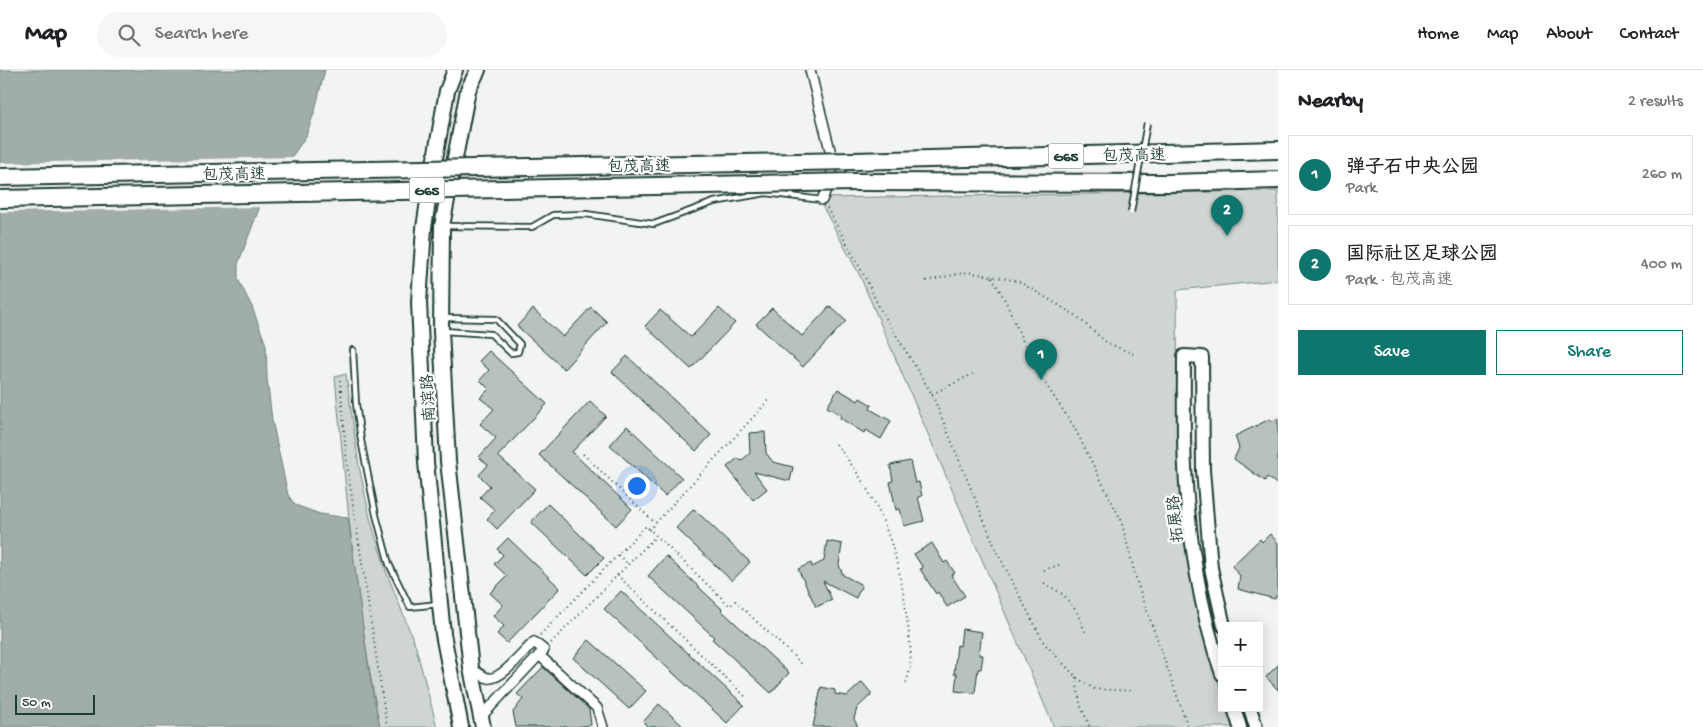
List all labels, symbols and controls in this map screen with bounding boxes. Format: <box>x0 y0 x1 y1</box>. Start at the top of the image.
search box <box>97 12 447 57</box>
text: Map <box>25 20 67 49</box>
icon: search <box>115 21 143 49</box>
text: Search here <box>155 23 248 46</box>
text: Home <box>1417 24 1459 45</box>
text: Map <box>1487 24 1518 45</box>
text: About <box>1546 24 1592 45</box>
text: Contact <box>1620 24 1678 45</box>
text: Nearby <box>1298 90 1363 115</box>
text: 2 results <box>1628 93 1683 112</box>
road number: G65 <box>1048 144 1084 168</box>
street label: 包茂高速 <box>1102 145 1166 168</box>
street label: 包茂高速 <box>607 156 671 179</box>
text: 弹子石中央公园 <box>1346 157 1479 180</box>
street label: 包茂高速 <box>202 164 266 187</box>
text: 1 <box>1312 166 1318 185</box>
text: 260 m <box>1642 166 1682 185</box>
road number: G65 <box>410 178 444 202</box>
text: Park <box>1346 180 1377 199</box>
pin: 2 <box>1211 195 1243 236</box>
text: 国际社区足球公园 <box>1346 244 1498 267</box>
text: 2 <box>1311 256 1319 275</box>
text: 400 m <box>1641 256 1682 275</box>
text: Park · 包茂高速 <box>1346 272 1453 291</box>
button: Save <box>1298 330 1486 375</box>
button: Share <box>1496 330 1683 375</box>
pin: 1 <box>1025 339 1057 380</box>
street label: 南滨路 <box>418 373 441 422</box>
your location <box>624 473 650 499</box>
street label: 拓展路 <box>1164 494 1189 544</box>
map controls <box>1218 622 1263 712</box>
button: + <box>1218 622 1263 667</box>
button: − <box>1218 667 1263 712</box>
scale bar <box>15 692 95 715</box>
text: 50 m <box>22 695 51 712</box>

